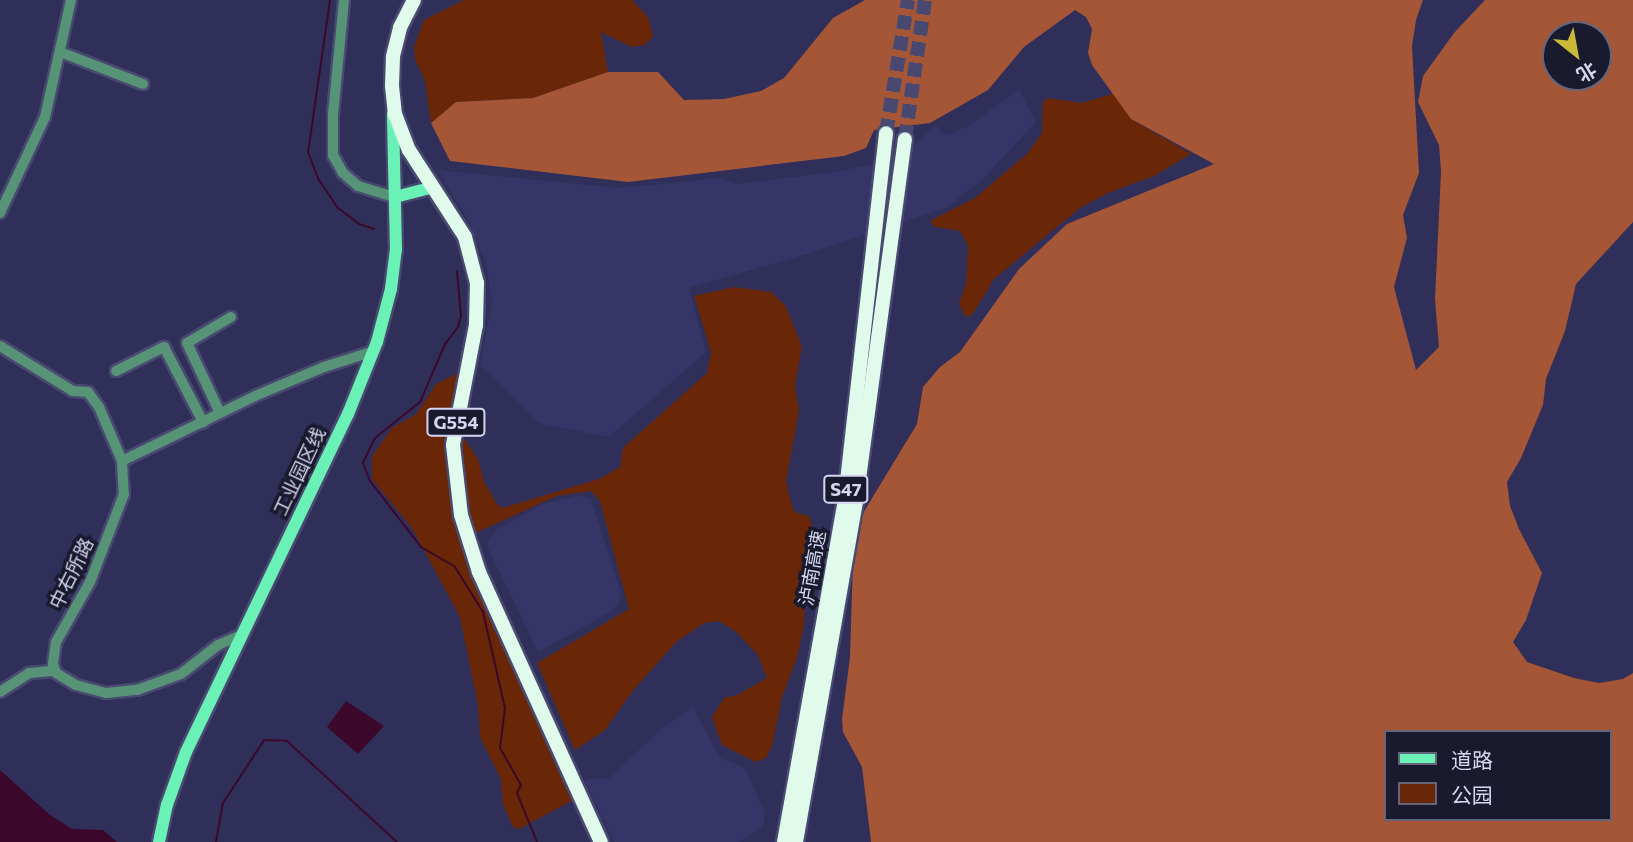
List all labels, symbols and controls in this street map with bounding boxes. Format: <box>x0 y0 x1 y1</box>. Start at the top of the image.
north arrow <box>1542 21 1612 91</box>
text: 北 <box>1573 58 1601 87</box>
road number: G554 <box>426 408 486 436</box>
street label: 工业园区线 <box>269 423 329 519</box>
road number: S47 <box>823 475 869 504</box>
street label: 泸南高速 <box>794 529 830 607</box>
street label: 中右所路 <box>44 534 98 612</box>
legend <box>1384 730 1612 821</box>
text: 道路 <box>1451 747 1493 772</box>
text: 公园 <box>1451 782 1493 807</box>

